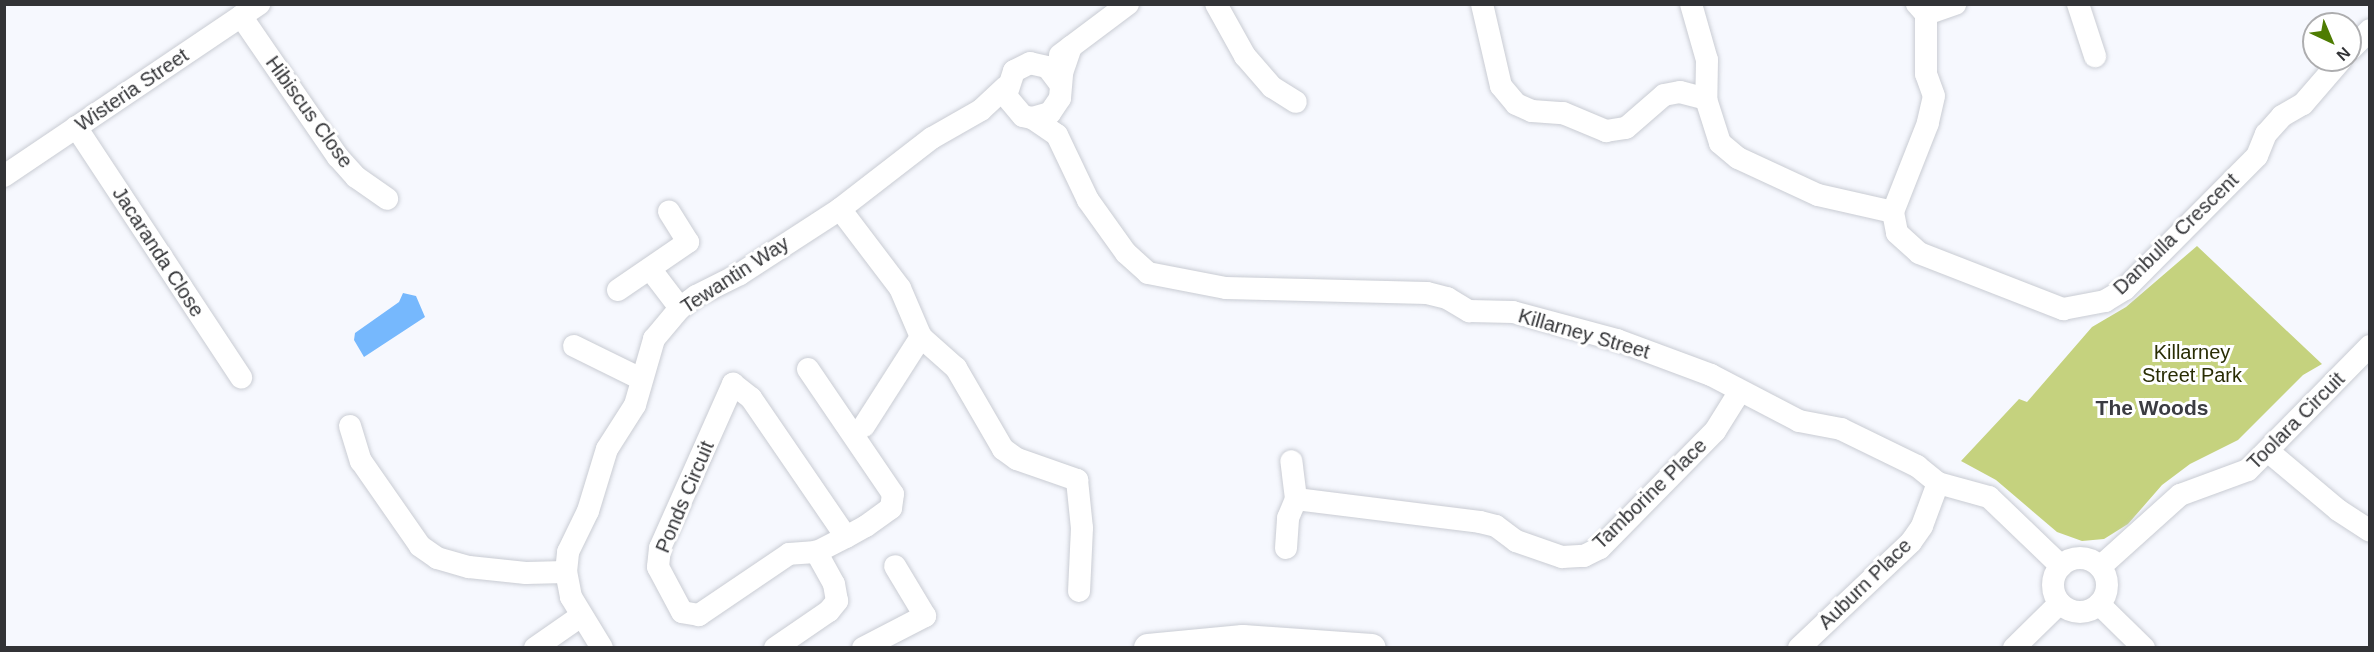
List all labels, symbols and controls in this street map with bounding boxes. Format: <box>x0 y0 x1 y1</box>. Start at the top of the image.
north arrow <box>2302 12 2362 72</box>
street label: Wisteria Street <box>71 43 193 137</box>
text: N <box>2333 44 2354 64</box>
street label: Hibiscus Close <box>260 51 358 173</box>
street label: Danbulla Crescent <box>2108 168 2244 300</box>
street label: Jacaranda Close <box>107 183 209 321</box>
street label: Tewantin Way <box>677 231 793 319</box>
street label: Killarney Street <box>1516 304 1652 364</box>
park label: Killarney Street Park <box>2142 341 2242 388</box>
street label: Toolara Circuit <box>2242 367 2350 475</box>
district label: The Woods <box>2096 395 2208 421</box>
street label: Tamborine Place <box>1588 434 1712 554</box>
street label: Ponds Circuit <box>651 438 719 556</box>
street label: Auburn Place <box>1813 534 1917 634</box>

